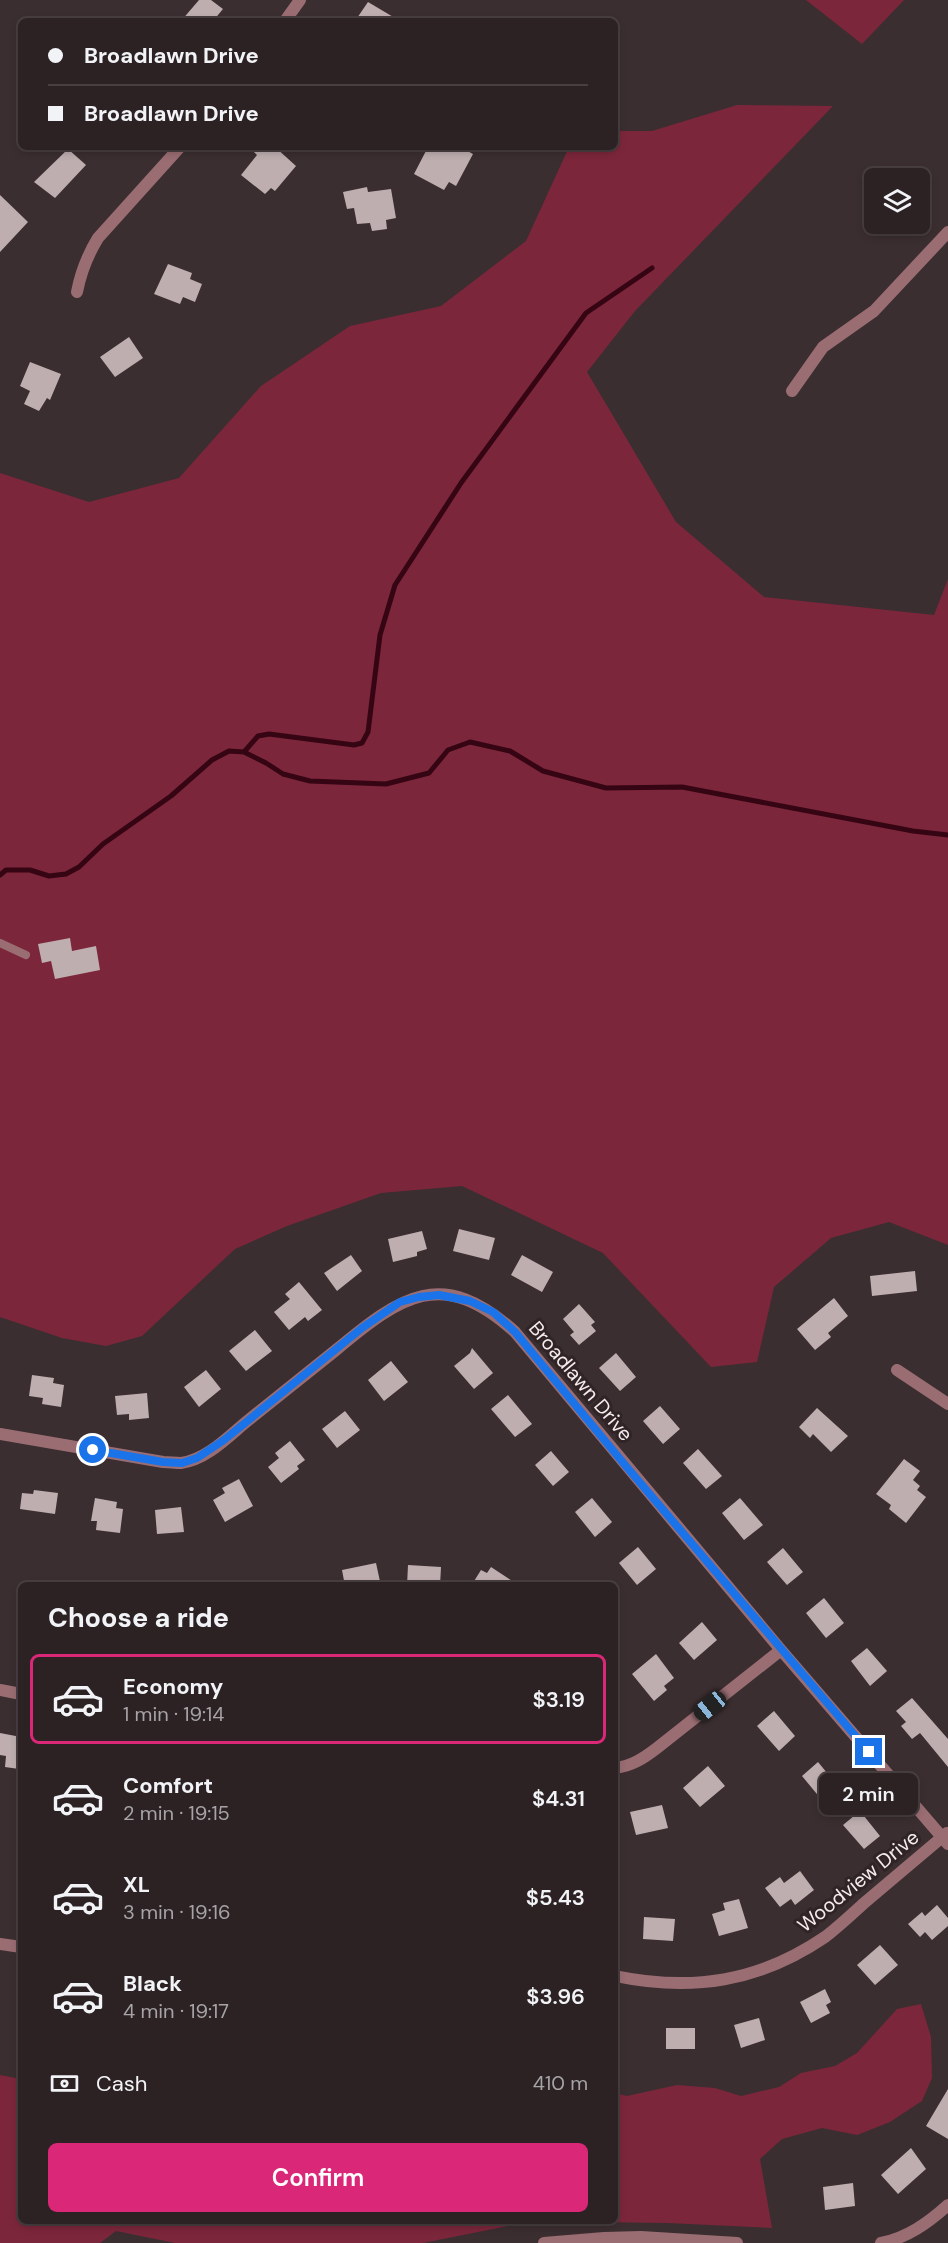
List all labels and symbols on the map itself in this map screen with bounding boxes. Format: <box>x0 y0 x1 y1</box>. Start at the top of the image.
street label: Broadlawn Drive <box>523 1316 639 1446</box>
route start <box>79 1436 106 1463</box>
car <box>690 1688 730 1724</box>
route end <box>855 1738 882 1765</box>
callout: 2 min <box>820 1773 918 1815</box>
street label: Woodview Drive <box>792 1824 924 1938</box>

